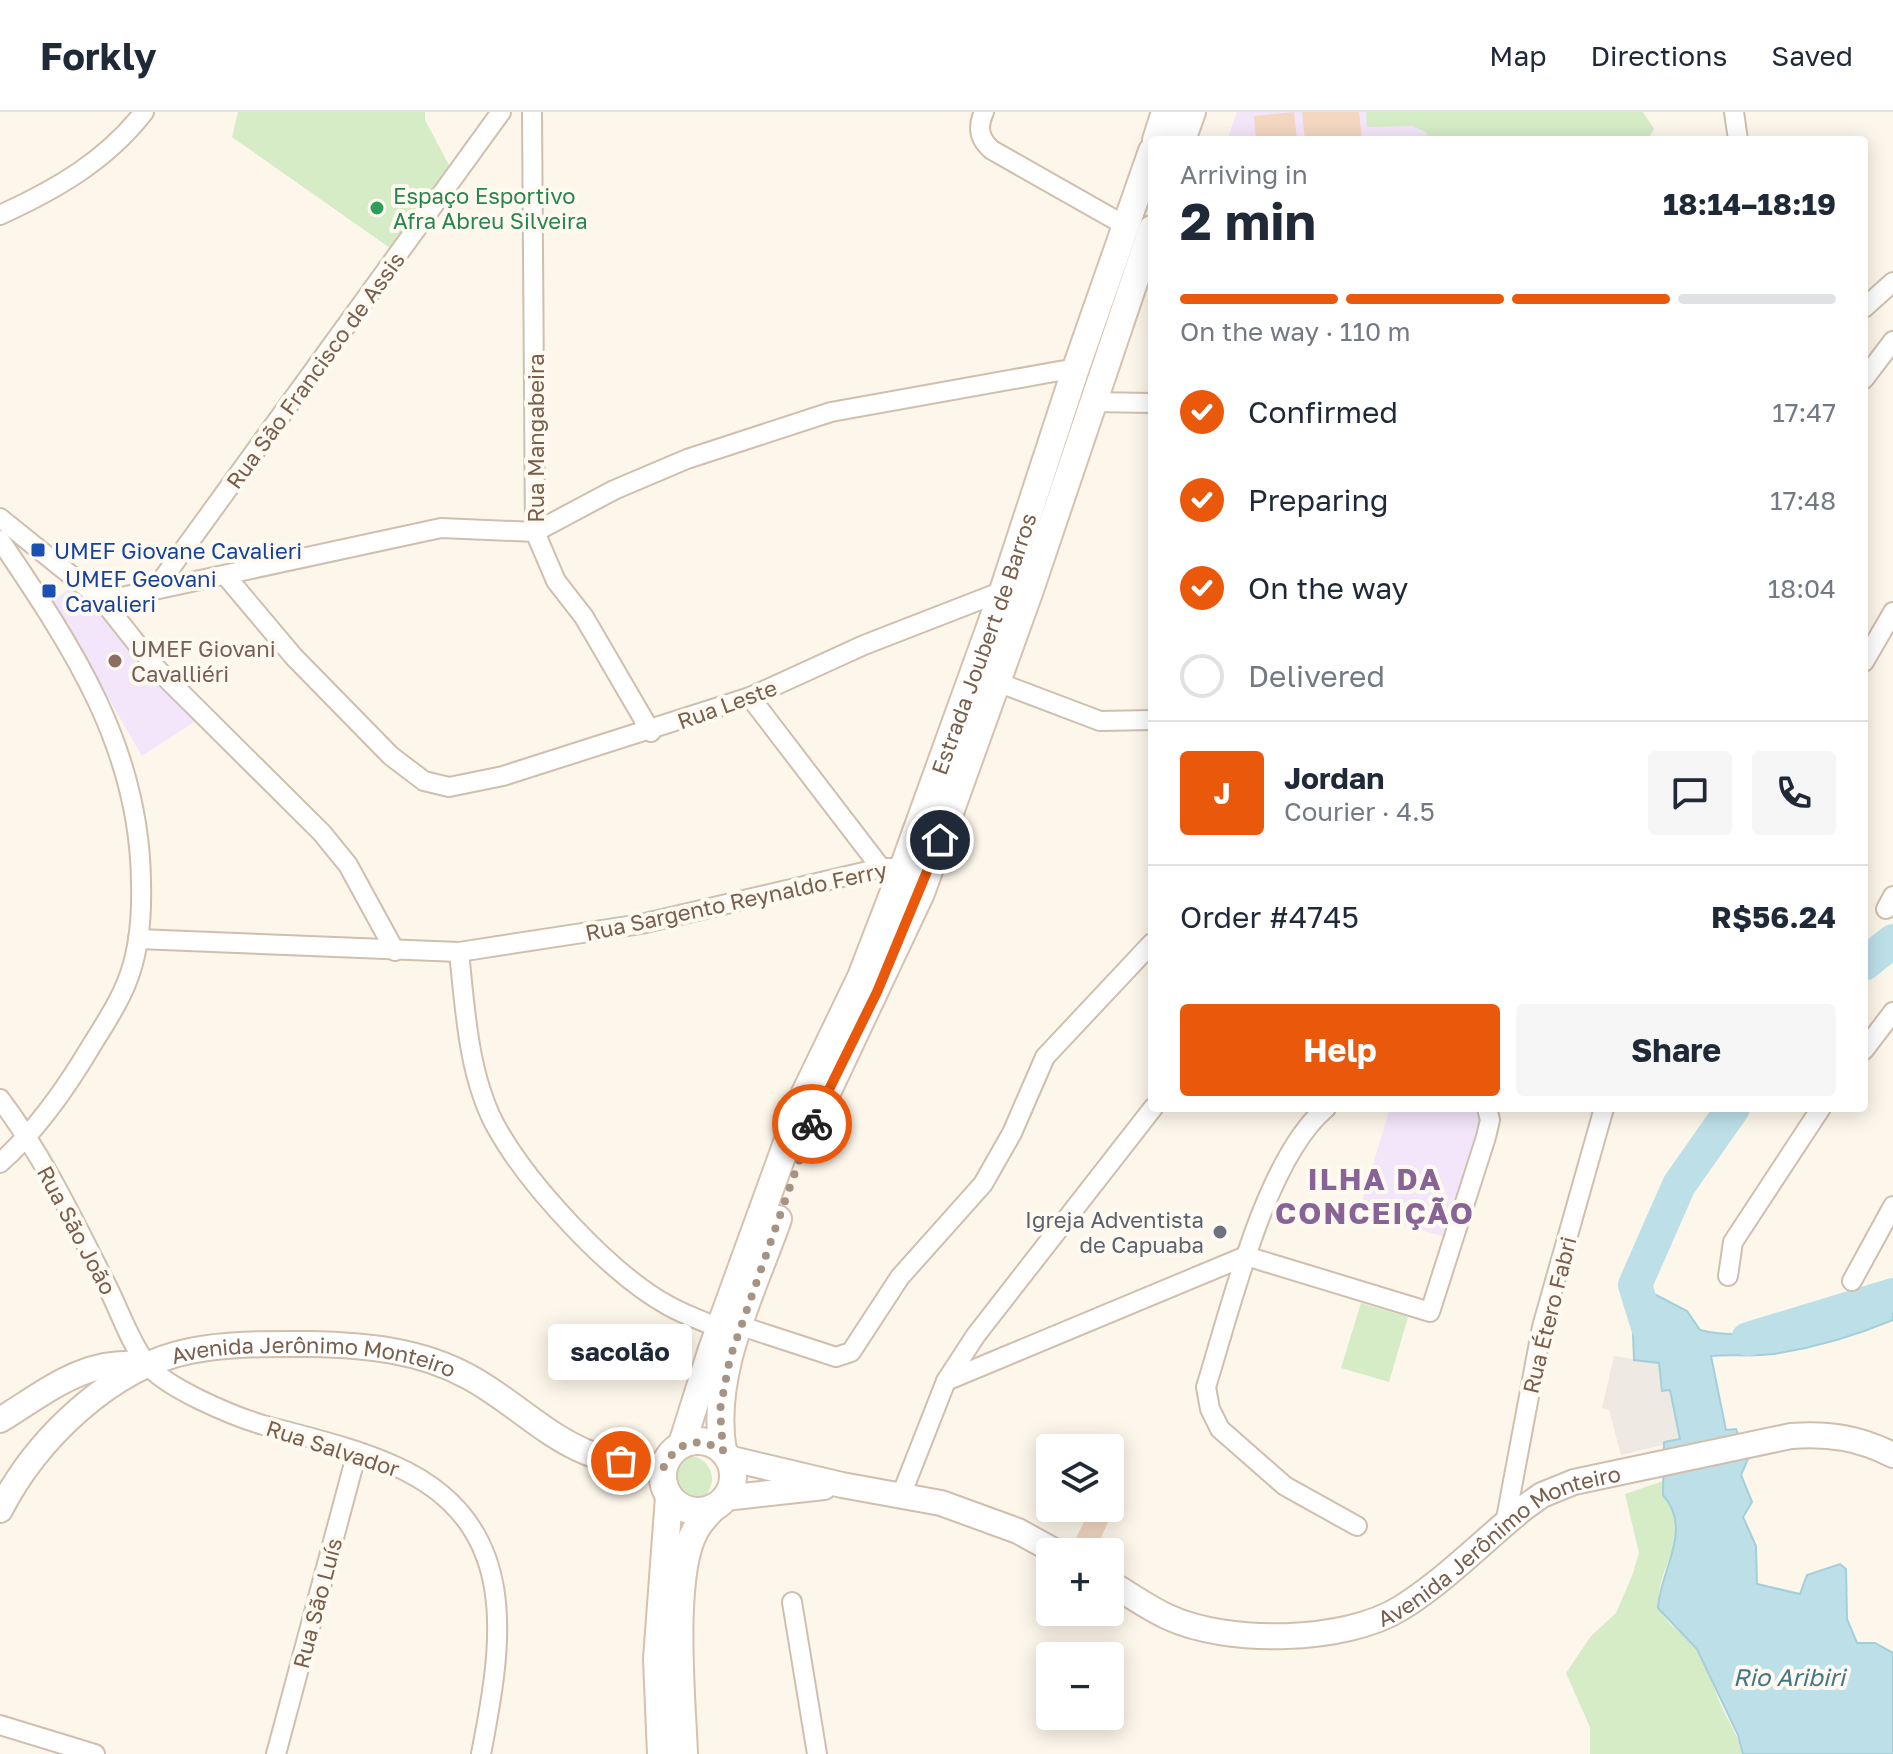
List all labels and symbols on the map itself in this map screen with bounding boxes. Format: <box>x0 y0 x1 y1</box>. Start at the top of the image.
place label: Espaço Esportivo Afra Abreu Silveira <box>393 182 588 234</box>
marker: Espaço Esportivo Afra Abreu Silveira <box>368 199 386 217</box>
street label: Rua São Francisco de Assis <box>220 246 410 494</box>
street label: Rua Mangabeira <box>522 353 549 523</box>
street label: Estrada Joubert de Barros <box>924 509 1041 778</box>
place label: UMEF Giovane Cavalieri <box>54 537 302 564</box>
marker: UMEF Giovane Cavalieri <box>29 541 47 559</box>
place label: UMEF Geovani Cavalieri <box>65 565 217 617</box>
marker: UMEF Geovani Cavalieri <box>40 582 58 600</box>
place label: UMEF Giovani Cavalliéri <box>131 635 276 687</box>
marker: UMEF Giovani Cavalliéri <box>106 652 124 670</box>
street label: Rua Leste <box>673 674 781 734</box>
pin <box>906 806 974 874</box>
street label: Rua Sargento Reynaldo Ferry <box>583 856 889 946</box>
courier <box>772 1084 852 1164</box>
street label: Rua São João <box>32 1161 122 1299</box>
district label: ILHA DA CONCEIÇÃO <box>1275 1161 1475 1231</box>
place label: Igreja Adventista de Capuaba <box>1025 1206 1204 1258</box>
marker: Igreja Adventista de Capuaba <box>1211 1223 1229 1241</box>
street label: Rua Étero Fabri <box>1516 1234 1582 1396</box>
callout: sacolão <box>549 1325 693 1381</box>
street label: Avenida Jerônimo Monteiro <box>168 1330 460 1382</box>
street label: Rua Salvador <box>263 1414 403 1482</box>
pin <box>587 1427 655 1495</box>
street label: Avenida Jerônimo Monteiro <box>1373 1459 1623 1632</box>
street label: Rua São Luís <box>287 1535 347 1671</box>
water label: Rio Aribiri <box>1733 1662 1848 1691</box>

